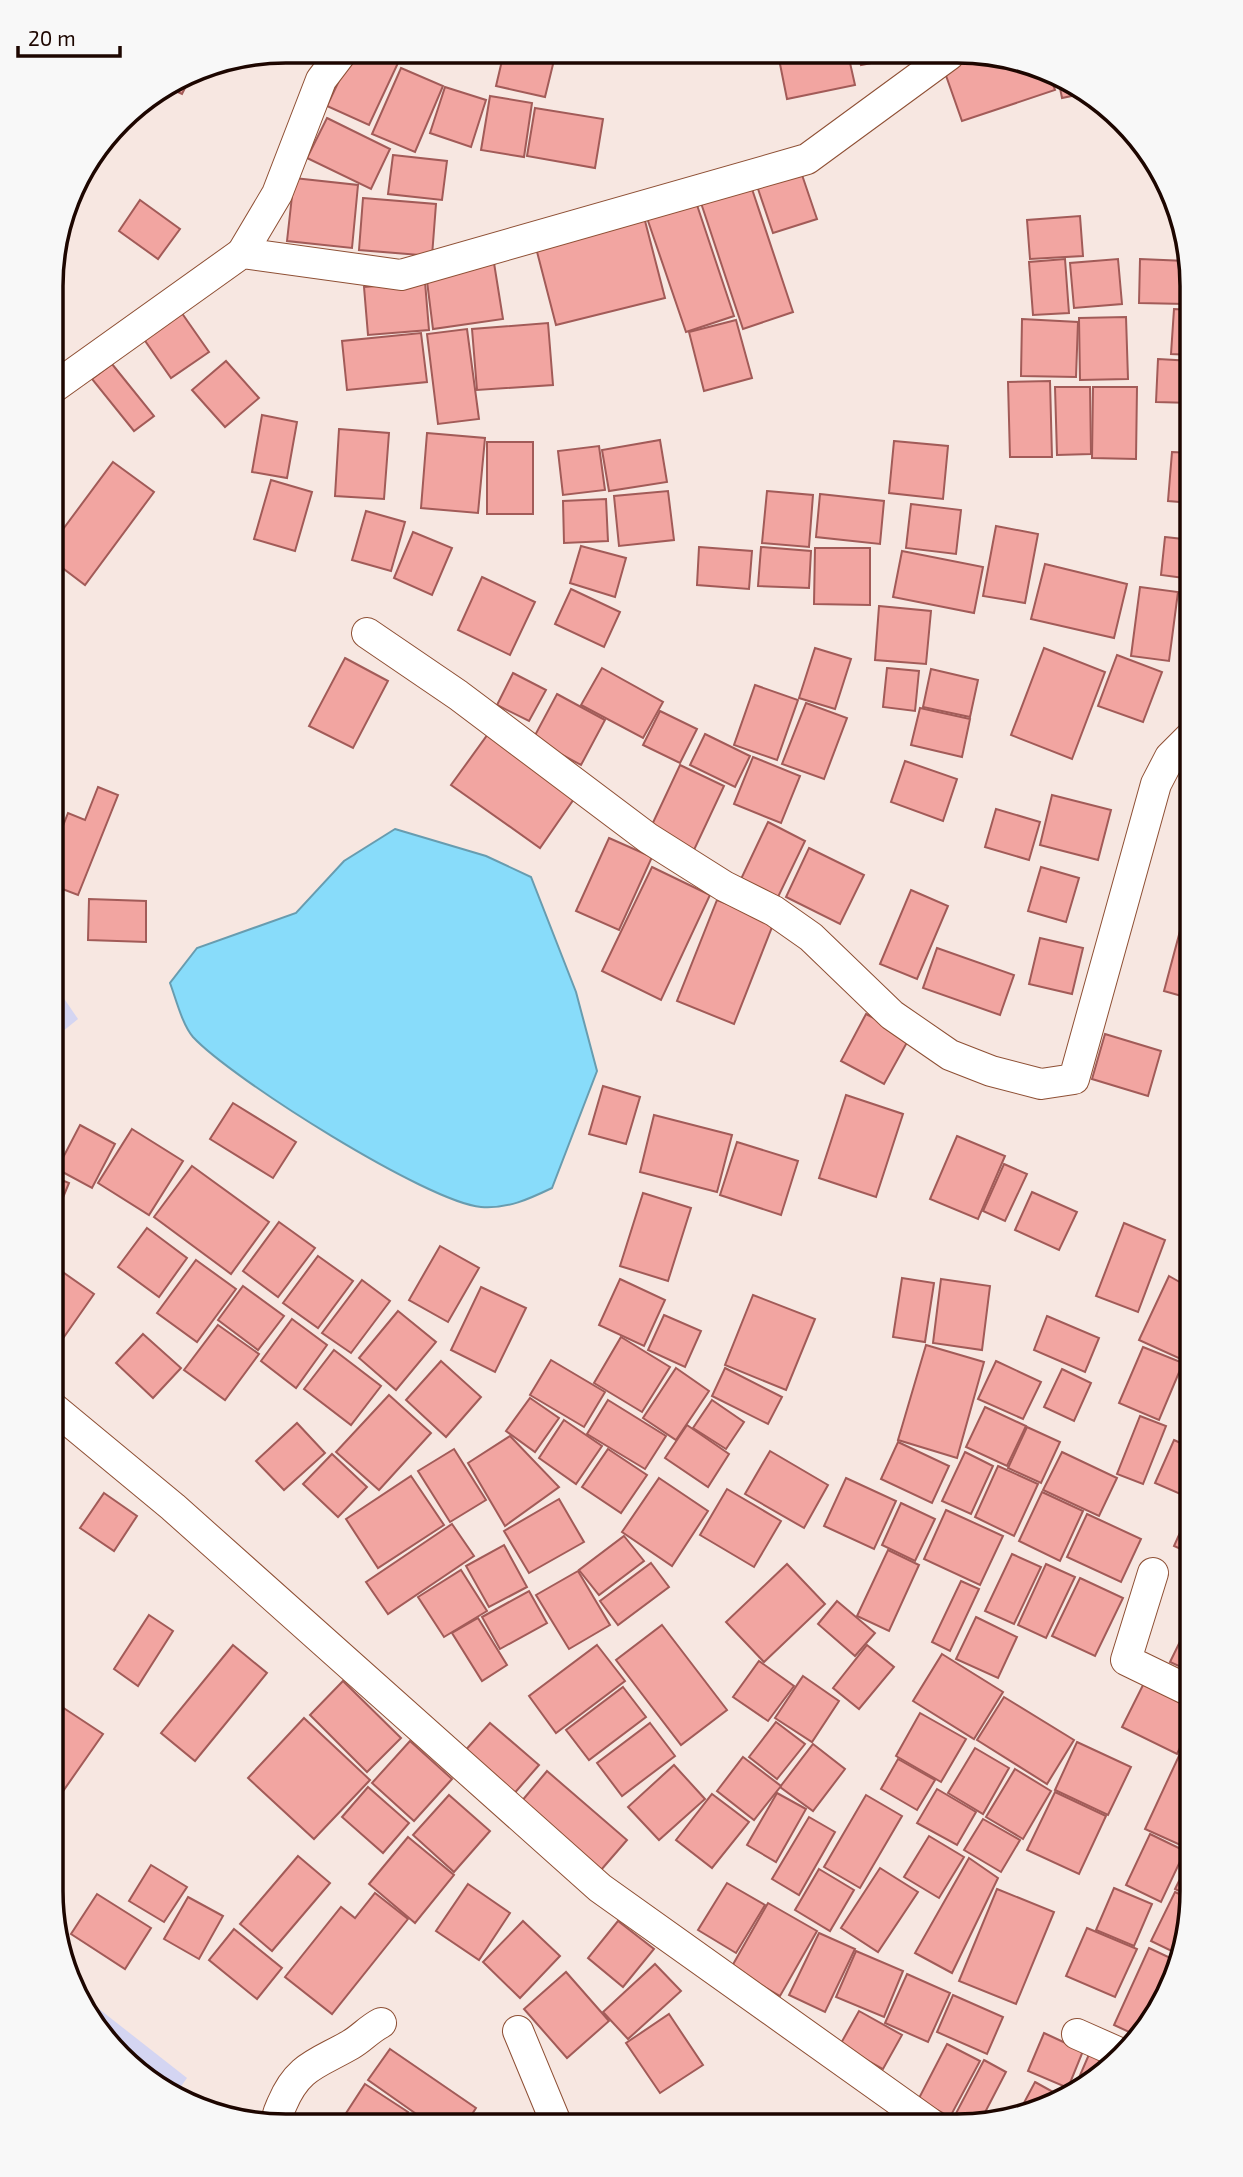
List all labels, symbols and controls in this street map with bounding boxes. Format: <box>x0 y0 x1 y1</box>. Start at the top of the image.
scale bar <box>18 14 119 58</box>
text: 20 m <box>28 25 76 50</box>

